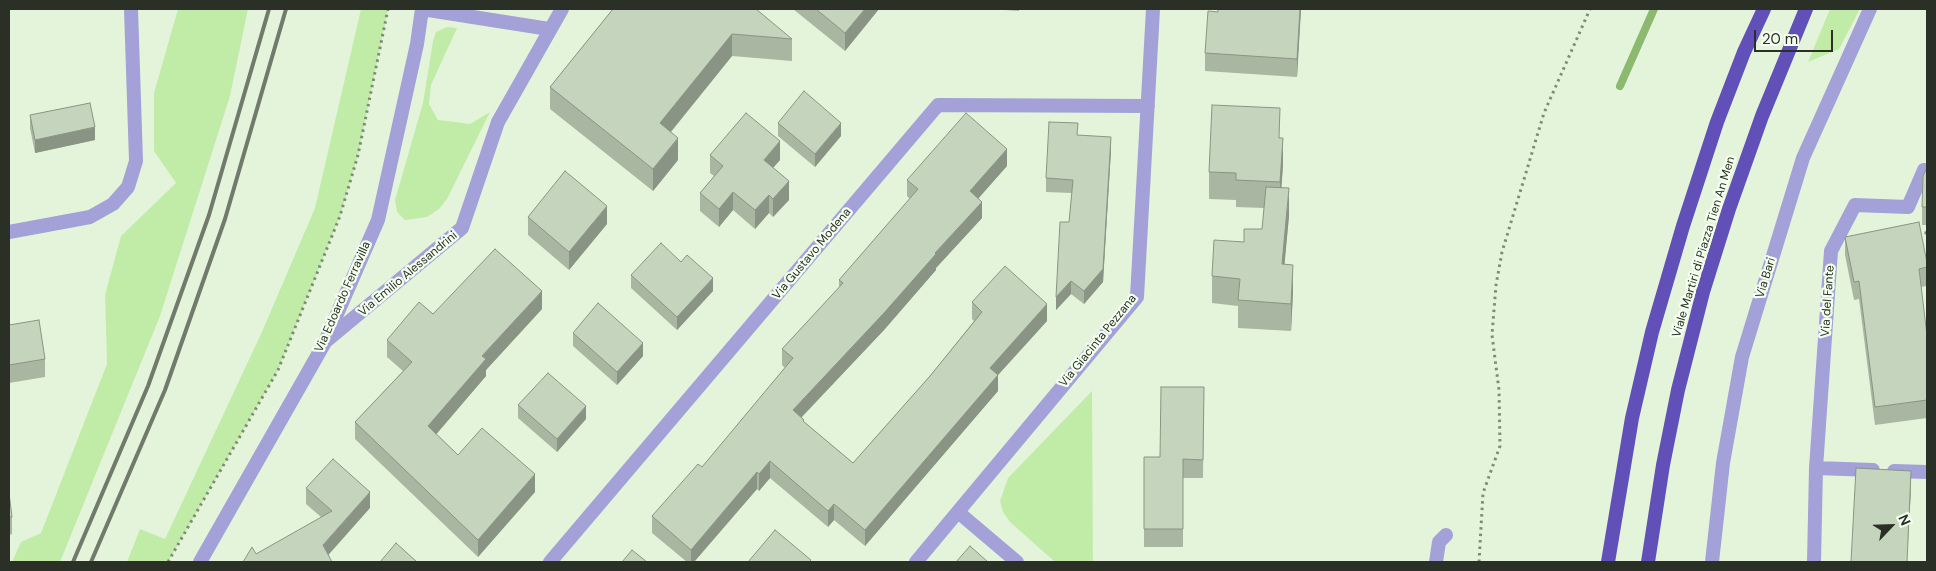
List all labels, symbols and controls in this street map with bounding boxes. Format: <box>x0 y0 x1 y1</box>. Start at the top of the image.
scale bar <box>1756 20 1835 52</box>
text: 20 m <box>1762 29 1798 49</box>
street label: Viale Martiri di Piazza Tien An Men <box>1670 155 1738 339</box>
street label: Via Gustavo Modena <box>770 205 854 303</box>
street label: Via Emilio Alessandrini <box>356 229 460 319</box>
street label: Via Edoardo Ferravilla <box>312 239 374 355</box>
street label: Via Bari <box>1753 256 1779 300</box>
street label: Via del Fante <box>1818 265 1838 337</box>
street label: Via Giacinta Pezzana <box>1056 292 1140 390</box>
north arrow <box>1866 501 1916 551</box>
text: N <box>1894 512 1915 528</box>

